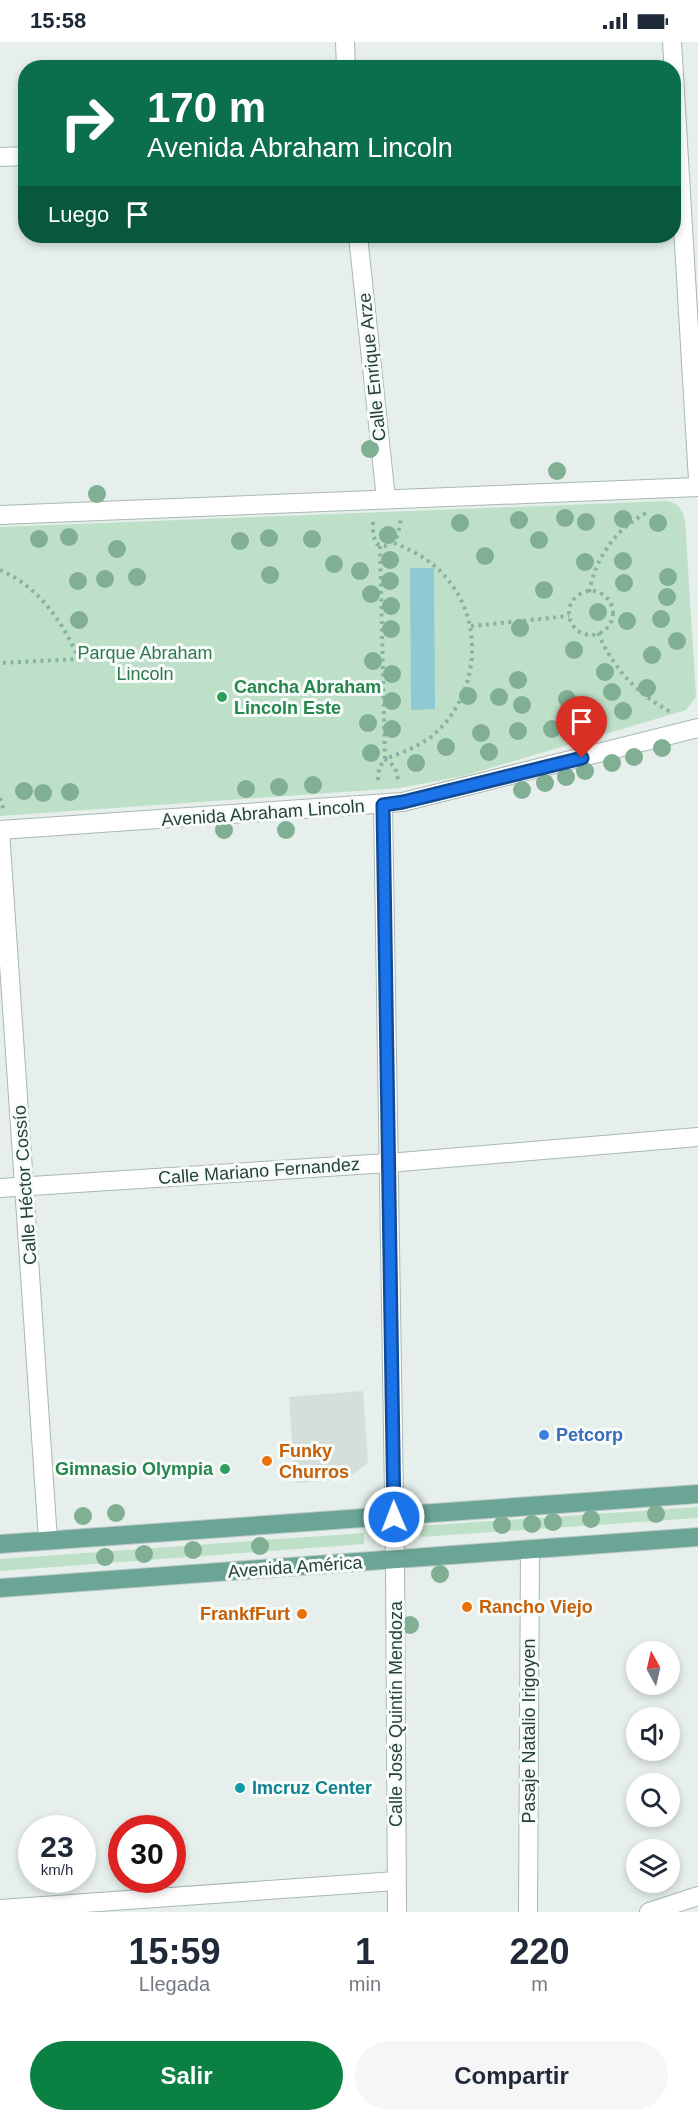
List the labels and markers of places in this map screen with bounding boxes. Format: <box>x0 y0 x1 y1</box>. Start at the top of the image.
place label: Cancha Abraham Lincoln Este <box>234 677 381 718</box>
marker: Cancha Abraham Lincoln Este <box>215 690 229 704</box>
pin <box>556 696 607 758</box>
place label: Petcorp <box>556 1425 623 1445</box>
marker: Petcorp <box>537 1428 551 1442</box>
place label: Funky Churros <box>279 1441 349 1482</box>
marker: Funky Churros <box>260 1454 274 1468</box>
place label: Gimnasio Olympia <box>55 1459 214 1479</box>
marker: Gimnasio Olympia <box>218 1462 232 1476</box>
place label: Rancho Viejo <box>479 1597 593 1617</box>
marker: Rancho Viejo <box>460 1600 474 1614</box>
place label: FrankfFurt <box>200 1604 290 1624</box>
marker: FrankfFurt <box>295 1607 309 1621</box>
place label: Imcruz Center <box>252 1778 372 1798</box>
marker: Imcruz Center <box>233 1781 247 1795</box>

